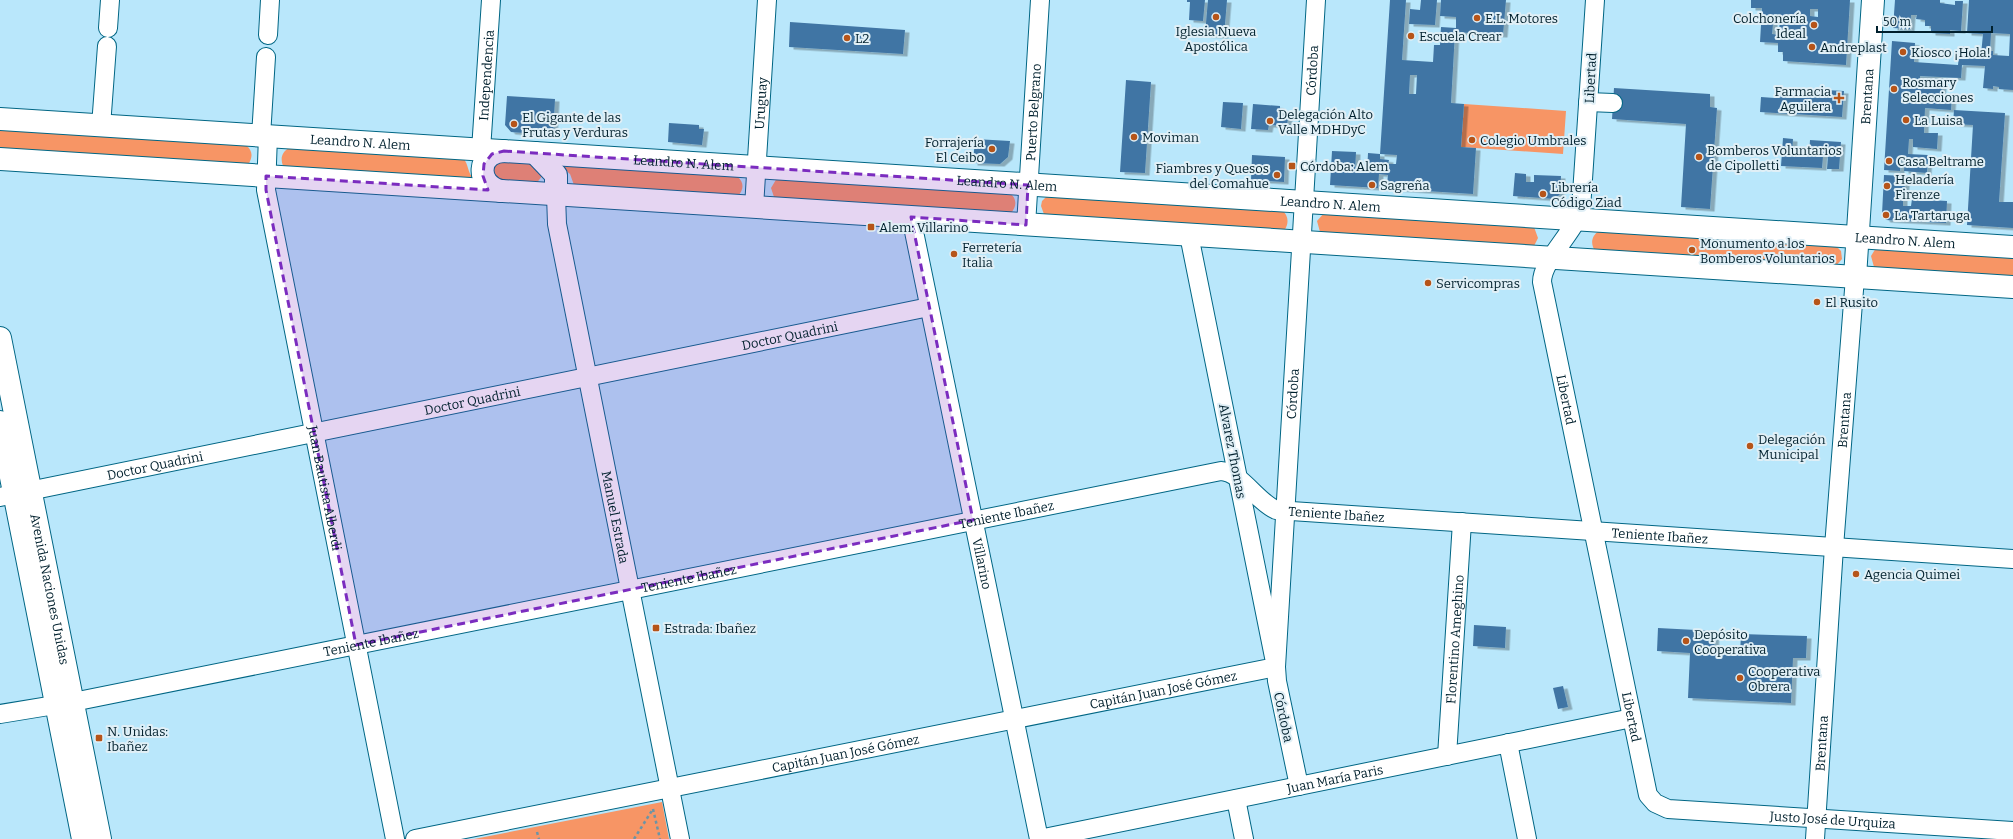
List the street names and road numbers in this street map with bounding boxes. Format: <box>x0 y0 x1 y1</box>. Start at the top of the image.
street label: Independencia <box>476 29 497 121</box>
street label: Córdoba <box>1303 45 1321 96</box>
street label: Libertad <box>1582 52 1599 104</box>
street label: Puerto Belgrano <box>1023 63 1044 161</box>
street label: Brentana <box>1858 68 1877 125</box>
street label: Uruguay <box>752 76 770 130</box>
street label: Leandro N. Alem <box>309 132 412 153</box>
street label: Leandro N. Alem <box>633 152 735 174</box>
street label: Leandro N. Alem <box>956 173 1058 194</box>
street label: Leandro N. Alem <box>1280 193 1382 215</box>
street label: Leandro N. Alem <box>1854 230 1956 251</box>
street label: Doctor Quadrini <box>740 319 839 353</box>
street label: Córdoba <box>1284 368 1302 420</box>
street label: Libertad <box>1553 373 1578 426</box>
street label: Doctor Quadrini <box>423 384 522 418</box>
street label: Brentana <box>1835 392 1854 449</box>
street label: Alvarez Thomas <box>1216 402 1249 500</box>
street label: Juan Bautista Alberdi <box>305 423 345 552</box>
street label: Doctor Quadrini <box>105 449 204 483</box>
street label: Manuel Estrada <box>599 470 632 565</box>
street label: Teniente Ibañez <box>958 498 1055 532</box>
street label: Teniente Ibañez <box>1288 504 1385 525</box>
street label: Avenida Naciones Unidas <box>27 512 72 666</box>
street label: Teniente Ibañez <box>1611 525 1708 547</box>
street label: Villarino <box>969 537 994 591</box>
street label: Teniente Ibañez <box>640 562 738 595</box>
street label: Florentino Ameghino <box>1443 574 1467 704</box>
street label: Teniente Ibañez <box>322 626 420 659</box>
street label: Capitán Juan José Gómez <box>1088 668 1238 712</box>
street label: Córdoba <box>1271 691 1296 743</box>
street label: Libertad <box>1619 691 1644 743</box>
street label: Brentana <box>1812 715 1831 772</box>
street label: Capitán Juan José Gómez <box>771 731 921 776</box>
street label: Juan María Paris <box>1285 762 1384 796</box>
street label: Justo José de Urquiza <box>1768 808 1896 832</box>

